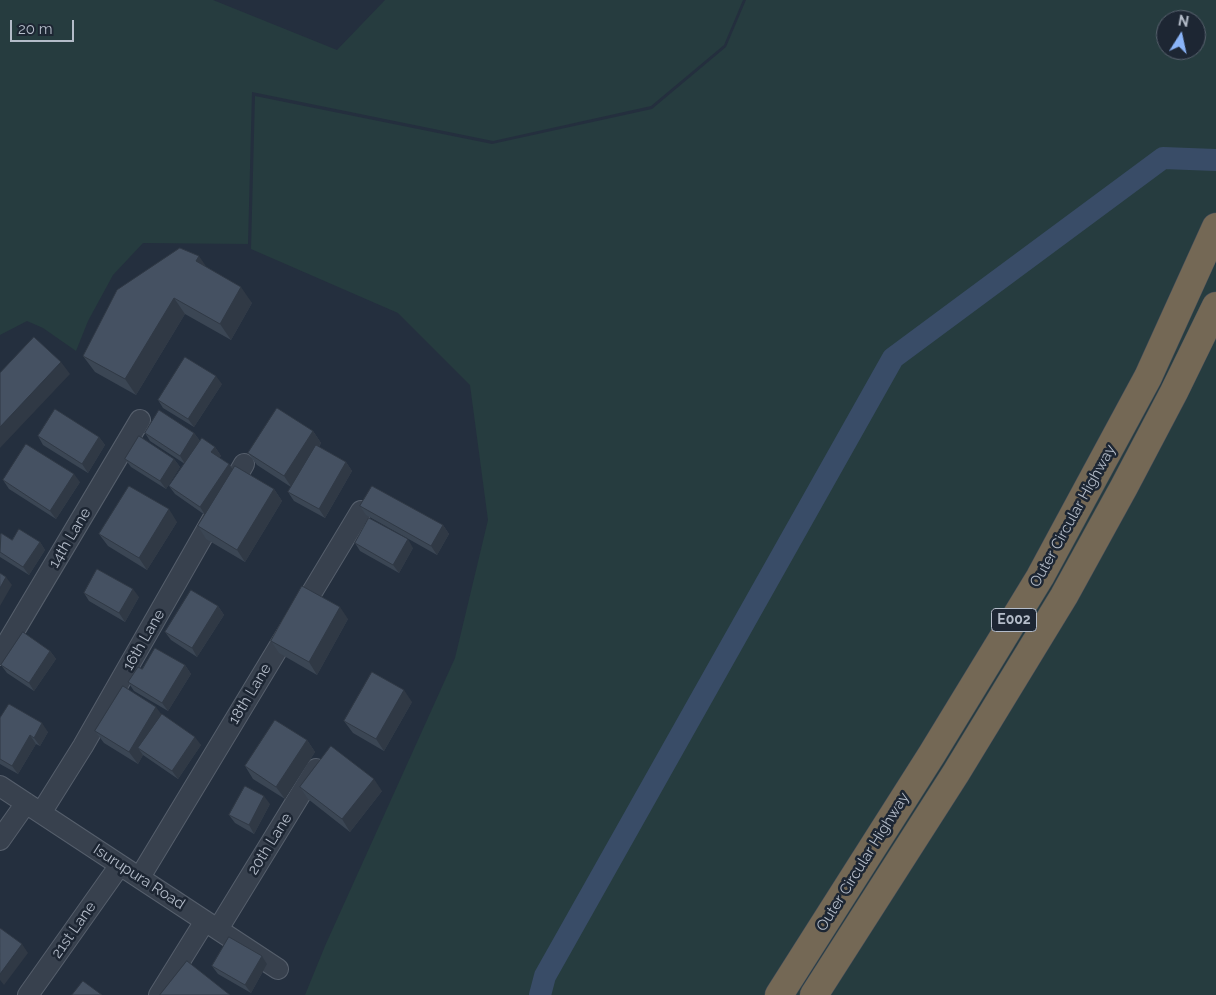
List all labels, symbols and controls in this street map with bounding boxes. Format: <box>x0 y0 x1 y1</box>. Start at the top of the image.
scale bar <box>12 10 76 42</box>
north arrow <box>1156 10 1206 60</box>
text: N <box>1177 12 1190 30</box>
text: 20 m <box>18 20 53 38</box>
street label: Outer Circular Highway <box>1026 442 1120 590</box>
street label: 14th Lane <box>45 505 95 571</box>
street label: 16th Lane <box>119 606 169 674</box>
road number: E002 <box>992 608 1036 632</box>
street label: 18th Lane <box>225 660 275 728</box>
street label: Outer Circular Highway <box>813 789 913 935</box>
street label: 20th Lane <box>244 810 296 878</box>
street label: Isurupura Road <box>90 841 188 913</box>
street label: 21st Lane <box>48 898 100 962</box>

